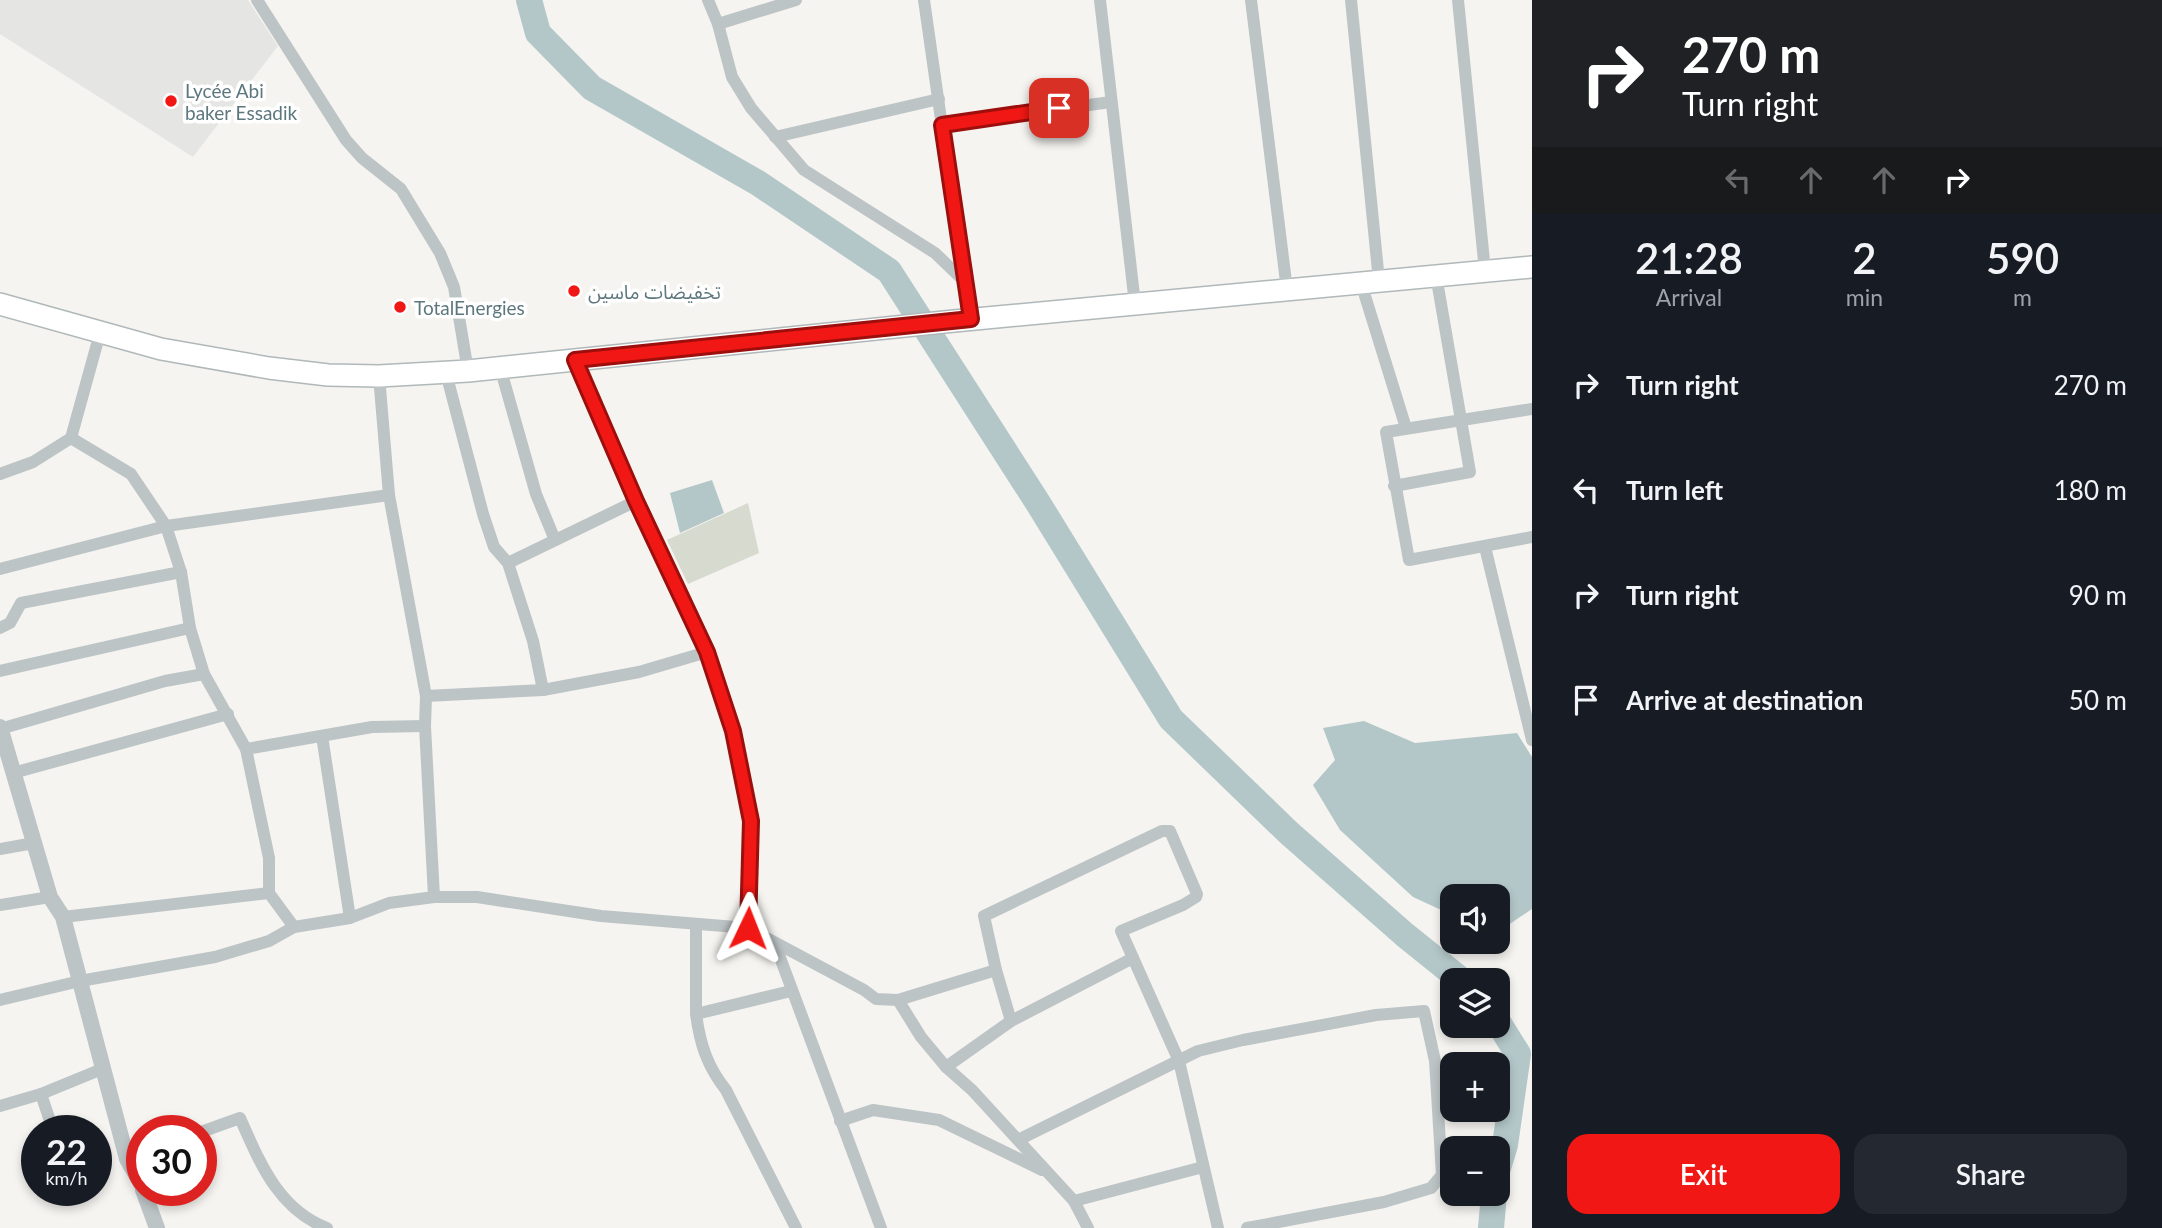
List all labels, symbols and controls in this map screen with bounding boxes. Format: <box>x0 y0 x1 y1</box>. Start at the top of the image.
text: 270 m <box>1682 25 1820 83</box>
icon: right <box>1567 28 1658 119</box>
pin <box>1029 78 1089 138</box>
place label: Lycée Abi baker Essadik <box>185 79 298 124</box>
text: Turn right <box>1682 84 1818 123</box>
icon: arrive <box>1040 89 1078 127</box>
marker: Lycée Abi baker Essadik <box>163 93 179 109</box>
icon: left <box>1719 161 1757 199</box>
icon: ahead <box>1792 161 1830 199</box>
icon: ahead <box>1865 161 1903 199</box>
icon: right <box>1938 161 1976 199</box>
text: 21:28 <box>1635 233 1743 283</box>
text: 2 <box>1852 233 1877 283</box>
text: 590 <box>1986 233 2059 283</box>
place label: تخفيضات ماسين <box>588 280 721 304</box>
marker: تخفيضات ماسين <box>566 283 582 299</box>
text: Arrival <box>1656 283 1722 311</box>
text: min <box>1846 283 1883 311</box>
text: m <box>2013 283 2032 311</box>
place label: TotalEnergies <box>414 296 525 319</box>
marker: TotalEnergies <box>392 299 408 315</box>
icon: right <box>1567 366 1605 404</box>
text: Turn right <box>1626 369 1739 401</box>
text: 270 m <box>2054 369 2127 401</box>
icon: left <box>1567 471 1605 509</box>
text: Turn left <box>1626 474 1723 506</box>
text: 180 m <box>2054 474 2127 506</box>
icon: right <box>1567 576 1605 614</box>
text: Turn right <box>1626 579 1739 611</box>
text: 90 m <box>2069 579 2127 611</box>
icon: arrive <box>1567 681 1605 719</box>
text: Arrive at destination <box>1626 684 1863 716</box>
text: 50 m <box>2069 684 2127 716</box>
map controls <box>1440 884 1510 1206</box>
button: sound <box>1440 884 1510 954</box>
position arrow <box>711 891 785 965</box>
button: layers <box>1440 968 1510 1038</box>
button: + <box>1440 1052 1510 1122</box>
speed limit sign: 30 <box>126 1115 217 1206</box>
text: 22 <box>46 1130 87 1172</box>
button: Exit <box>1567 1134 1840 1214</box>
button: Share <box>1854 1134 2127 1214</box>
button: − <box>1440 1136 1510 1206</box>
text: km/h <box>45 1167 88 1189</box>

